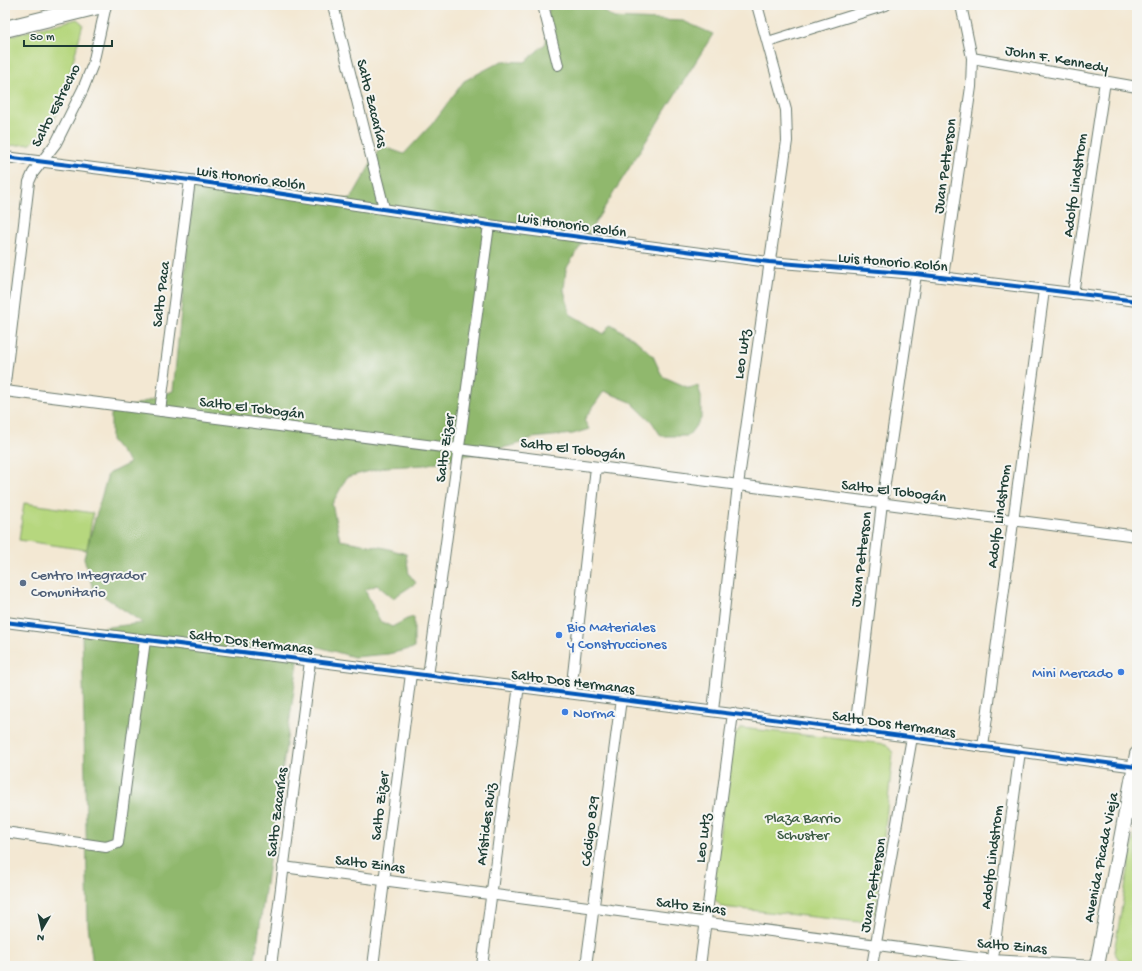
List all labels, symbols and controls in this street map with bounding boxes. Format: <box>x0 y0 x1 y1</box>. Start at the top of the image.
scale bar <box>24 22 112 48</box>
text: 50 m <box>30 31 55 45</box>
street label: John F. Kennedy <box>1004 42 1110 78</box>
street label: Salto Zacarías <box>351 58 391 150</box>
street label: Salto Estrecho <box>28 61 86 151</box>
street label: Juan Petterson <box>930 118 962 215</box>
street label: Adolfo Lindstrom <box>1060 132 1092 238</box>
street label: Luis Honorio Rolón <box>195 162 306 196</box>
street label: Luis Honorio Rolón <box>516 209 627 243</box>
street label: Luis Honorio Rolón <box>837 249 948 277</box>
street label: Salto Paca <box>149 260 175 328</box>
street label: Leo Lutz <box>731 328 755 380</box>
street label: Salto El Tobogán <box>198 394 305 424</box>
street label: Salto Zizer <box>432 411 460 484</box>
street label: Salto El Tobogán <box>519 435 626 465</box>
street label: Adolfo Lindstrom <box>984 463 1016 569</box>
street label: Salto El Tobogán <box>840 477 947 507</box>
street label: Juan Petterson <box>847 511 877 608</box>
place label: Centro Integrador Comunitario <box>31 567 147 602</box>
marker: Centro Integrador Comunitario <box>18 578 28 588</box>
place label: Bio Materiales y Construcciones <box>566 619 667 654</box>
street label: Salto Dos Hermanas <box>188 626 314 660</box>
marker: Bio Materiales y Construcciones <box>554 630 564 640</box>
place label: Mini Mercado <box>1032 665 1113 683</box>
street label: Salto Dos Hermanas <box>510 666 636 700</box>
marker: Mini Mercado <box>1116 667 1126 677</box>
place label: Norma <box>573 705 616 723</box>
marker: Norma <box>560 707 570 717</box>
street label: Salto Dos Hermanas <box>831 707 957 743</box>
street label: Salto Zacarías <box>264 766 292 858</box>
street label: Salto Zizer <box>368 769 394 841</box>
street label: Arístides Ruiz <box>473 782 501 866</box>
street label: Avenida Picada Vieja <box>1081 790 1124 924</box>
street label: Código 829 <box>578 794 604 868</box>
street label: Adolfo Lindstrom <box>978 804 1008 910</box>
park label: Plaza Barrio Schuster <box>764 810 841 845</box>
street label: Leo Lutz <box>692 812 716 864</box>
street label: Juan Petterson <box>857 837 891 934</box>
street label: Salto Zinas <box>334 852 406 878</box>
street label: Salto Zinas <box>655 894 727 920</box>
north arrow <box>22 909 62 949</box>
text: N <box>36 930 45 943</box>
street label: Salto Zinas <box>976 935 1048 959</box>

